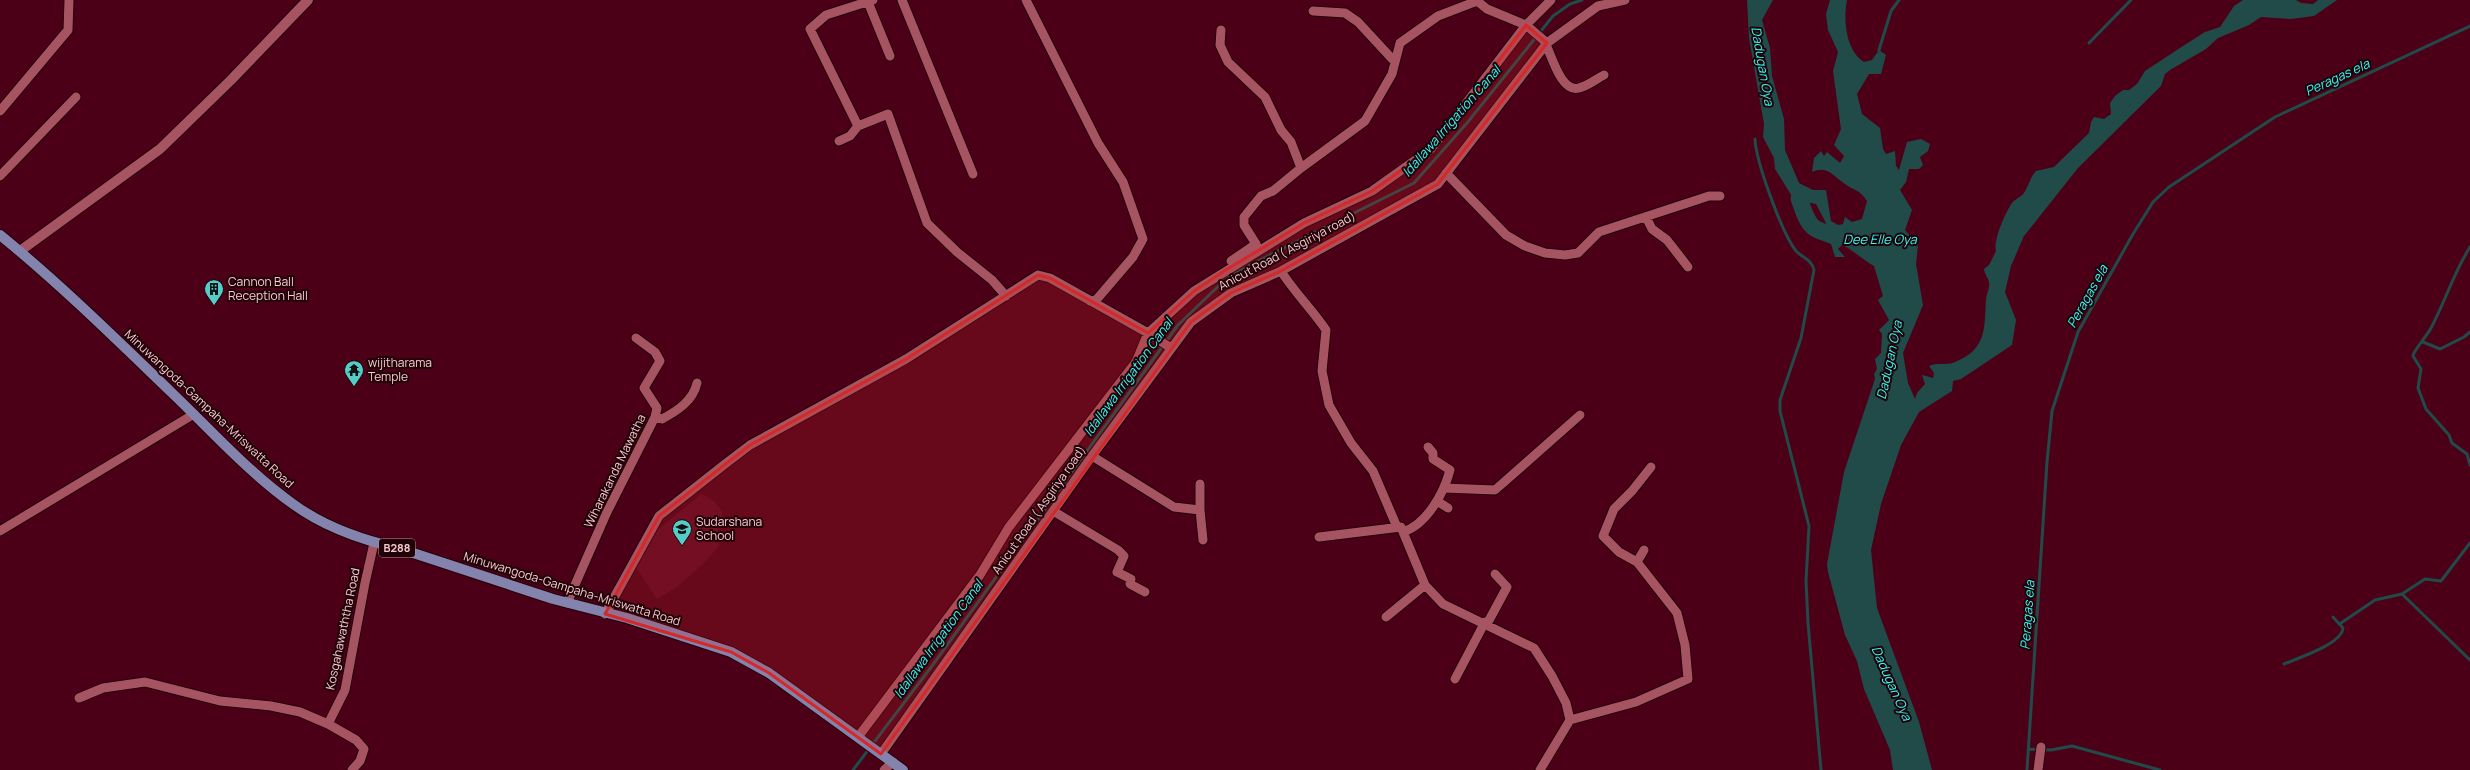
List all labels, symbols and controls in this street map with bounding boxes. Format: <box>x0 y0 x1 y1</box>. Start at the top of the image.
water label: Dadugan Oya <box>1747 25 1779 108</box>
water label: Peragas ela <box>2302 54 2373 100</box>
water label: Idallawa Irrigation Canal <box>1398 60 1505 180</box>
street label: Anicut Road ( Asgiriya road) <box>1215 207 1358 294</box>
water label: Dee Elle Oya <box>1843 230 1917 248</box>
water label: Peragas ela <box>2062 261 2112 331</box>
place label: Cannon Ball Reception Hall <box>228 273 308 304</box>
building icon: Cannon Ball Reception Hall <box>203 278 225 306</box>
water label: Idallawa Irrigation Canal <box>1079 313 1178 440</box>
water label: Dadugan Oya <box>1872 318 1906 401</box>
street label: Minuwangoda-Gampaha-Mriswatta Road <box>121 325 298 492</box>
place label: wijitharama Temple <box>368 354 432 385</box>
temple icon: wijitharama Temple <box>343 359 365 387</box>
street label: Wiharakanda Mawatha <box>580 411 650 531</box>
street label: Anicut Road ( Asgiriya road) <box>988 442 1089 577</box>
place label: Sudarshana School <box>696 513 762 544</box>
school or university icon: Sudarshana School <box>671 518 693 546</box>
road number: B288 <box>379 539 415 557</box>
street label: Minuwangoda-Gampaha-Mriswatta Road <box>462 547 683 630</box>
street label: Kosgahawaththa Road <box>321 566 364 691</box>
water label: Idallawa Irrigation Canal <box>889 575 988 702</box>
water label: Peragas ela <box>2016 579 2038 650</box>
water label: Dadugan Oya <box>1868 643 1917 724</box>

